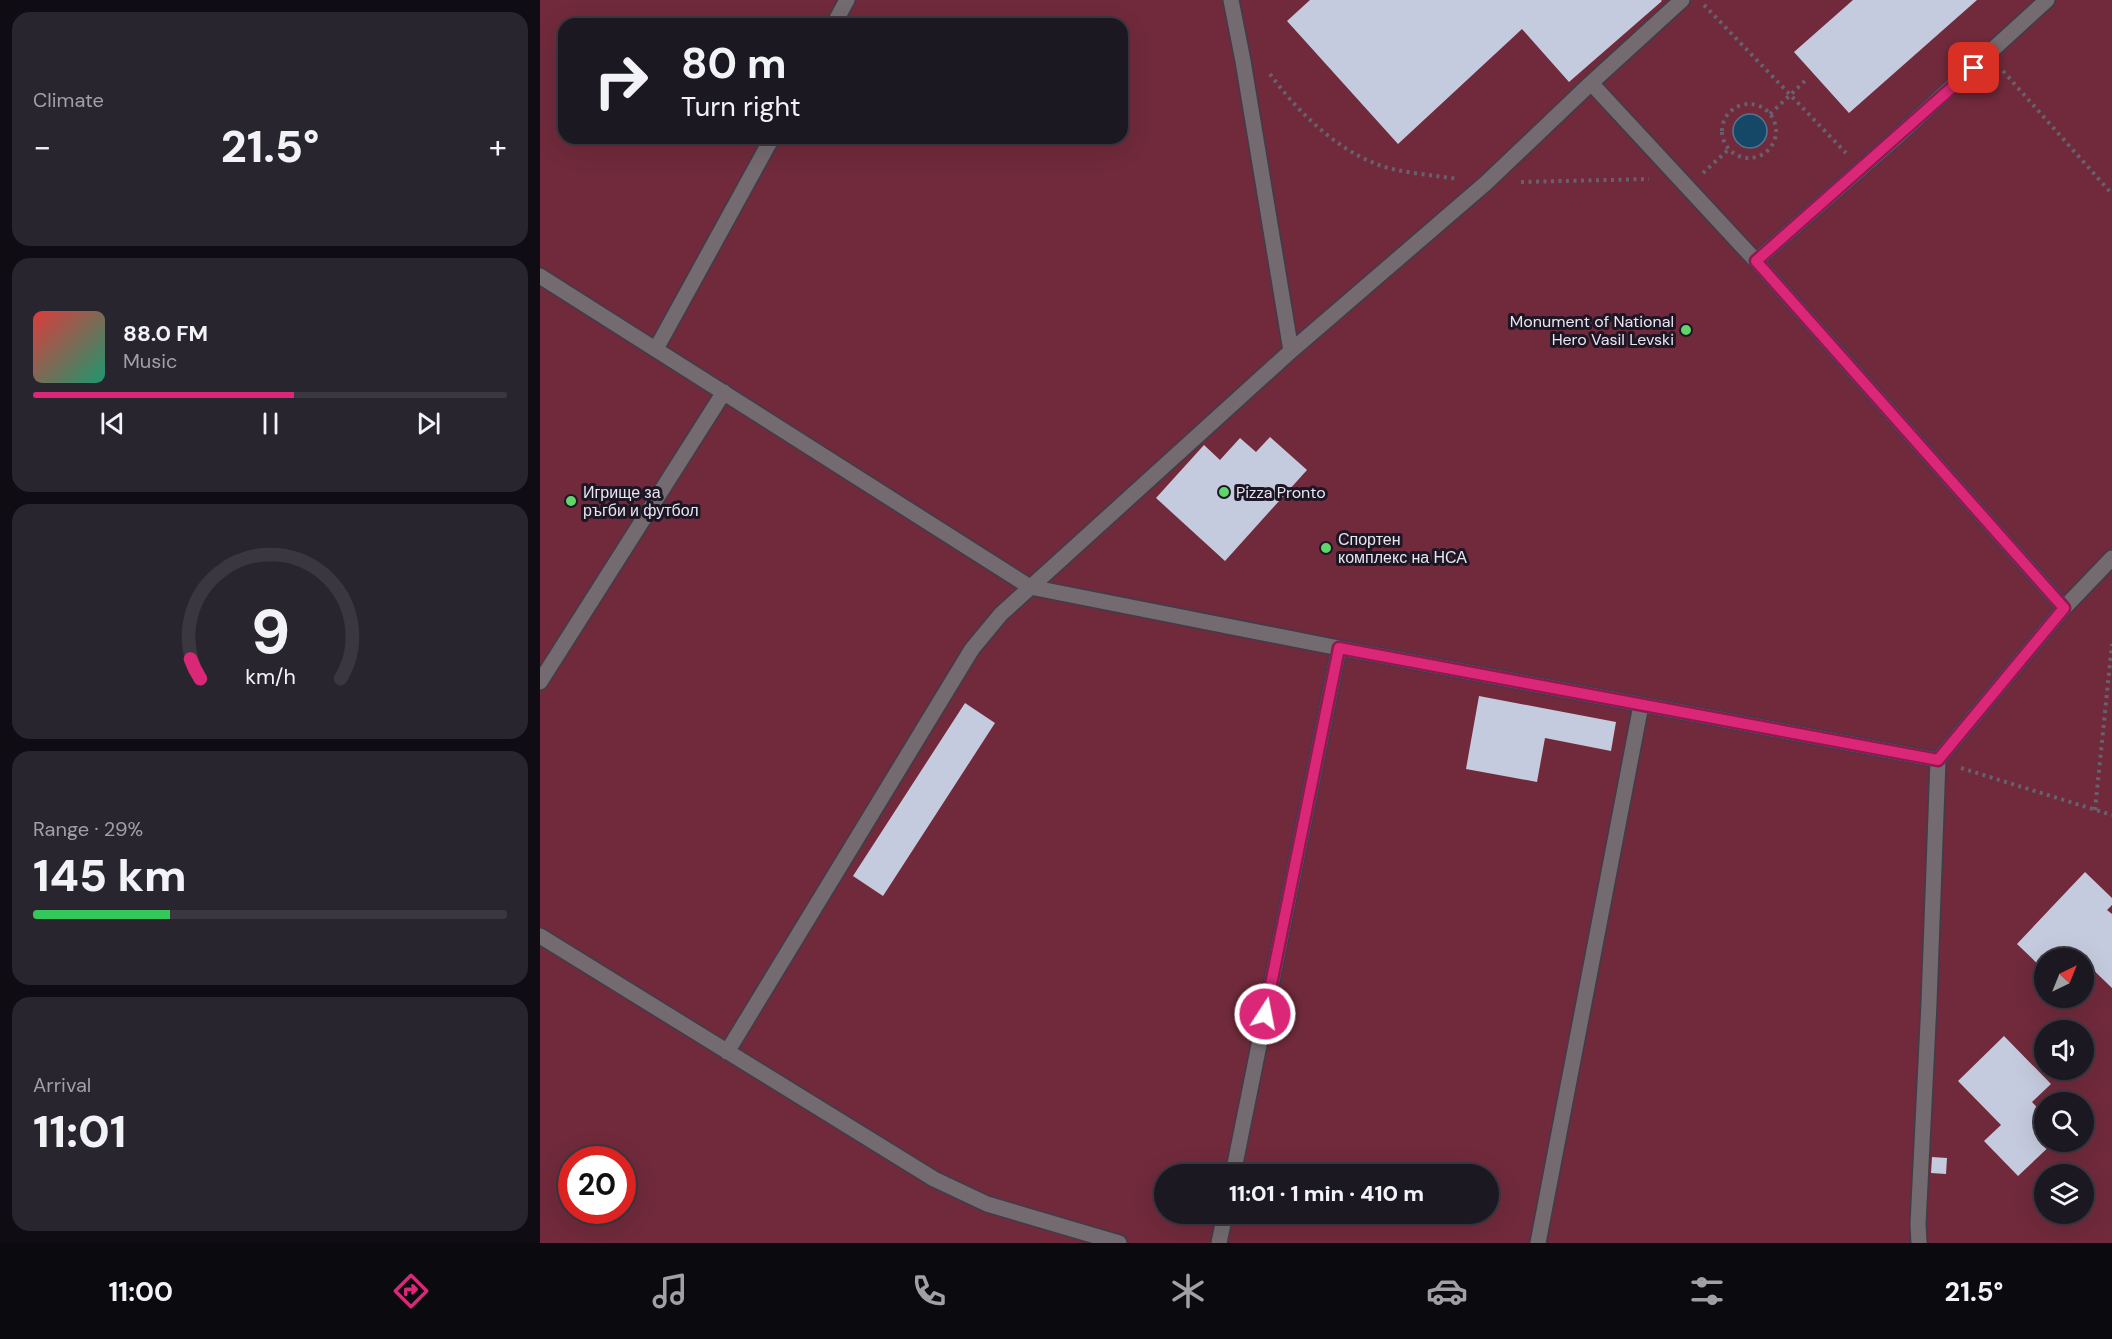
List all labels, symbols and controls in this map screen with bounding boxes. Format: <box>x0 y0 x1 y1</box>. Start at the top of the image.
text: 80 m <box>681 36 787 91</box>
icon: right <box>582 42 660 120</box>
pin <box>1948 42 1999 93</box>
icon: arrive <box>1957 51 1990 84</box>
text: Climate <box>33 87 104 113</box>
text: Turn right <box>681 89 801 124</box>
text: 21.5° <box>221 117 319 176</box>
text: − <box>33 125 51 168</box>
text: + <box>489 125 507 168</box>
place label: Monument of National Hero Vasil Levski <box>1510 311 1674 350</box>
text: 88.0 FM <box>123 319 208 348</box>
marker: Monument of National Hero Vasil Levski <box>1679 323 1693 337</box>
text: Music <box>123 348 178 374</box>
icon: previous <box>96 407 129 440</box>
icon: pause <box>254 407 287 440</box>
icon: next <box>412 407 445 440</box>
place label: Игрище за ръгби и футбол <box>583 482 699 521</box>
place label: Pizza Pronto <box>1236 482 1326 503</box>
marker: Pizza Pronto <box>1217 485 1231 499</box>
marker: Игрище за ръгби и футбол <box>564 494 578 508</box>
place label: Спортен комплекс на НСА <box>1338 529 1467 568</box>
marker: Спортен комплекс на НСА <box>1319 541 1333 555</box>
text: 9 <box>250 591 290 672</box>
text: km/h <box>245 663 295 691</box>
text: Range · 29% <box>33 816 143 842</box>
text: 145 km <box>33 846 187 905</box>
north arrow <box>2034 948 2094 1008</box>
map controls <box>2034 948 2094 1224</box>
position arrow <box>1233 982 1297 1046</box>
button: sound <box>2034 1020 2094 1080</box>
text: Arrival <box>33 1072 91 1098</box>
button: search <box>2034 1092 2094 1152</box>
text: 11:01 <box>33 1102 126 1161</box>
speed limit sign: 20 <box>558 1146 636 1224</box>
button: layers <box>2034 1164 2094 1224</box>
text: 11:01 · 1 min · 410 m <box>1229 1179 1424 1208</box>
icon: directions <box>390 1270 432 1312</box>
icon: music <box>649 1270 691 1312</box>
icon: phone <box>908 1270 950 1312</box>
icon: climate <box>1167 1270 1209 1312</box>
icon: car <box>1426 1270 1468 1312</box>
icon: filters <box>1686 1270 1728 1312</box>
text: 11:00 <box>109 1274 173 1309</box>
text: 21.5° <box>1945 1274 2003 1309</box>

